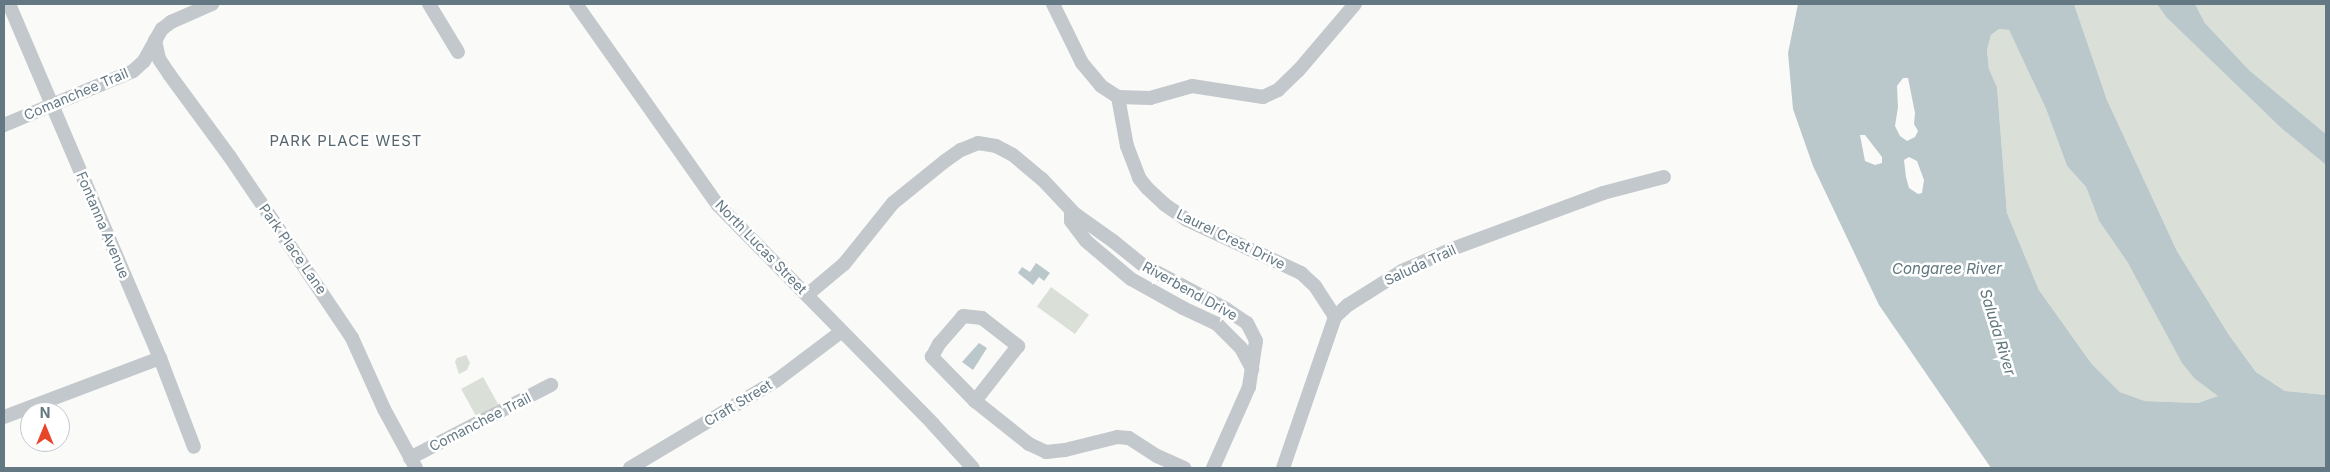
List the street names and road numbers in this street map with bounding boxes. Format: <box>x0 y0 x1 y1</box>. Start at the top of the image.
street label: Comanchee Trail <box>21 64 131 124</box>
street label: Fontanna Avenue <box>73 169 133 281</box>
street label: North Lucas Street <box>712 196 810 298</box>
street label: Park Place Lane <box>256 201 330 297</box>
street label: Laurel Crest Drive <box>1174 205 1288 273</box>
street label: Saluda Trail <box>1382 241 1458 289</box>
street label: Riverbend Drive <box>1140 258 1240 324</box>
street label: Craft Street <box>701 376 775 430</box>
street label: Comanchee Trail <box>426 389 534 455</box>

